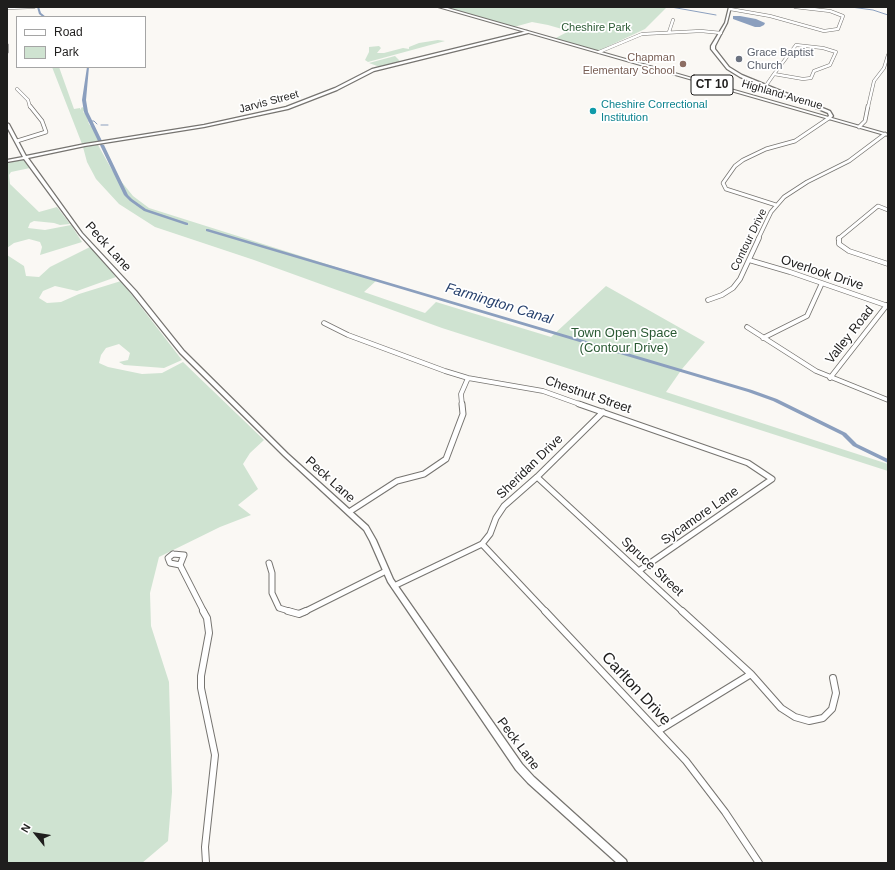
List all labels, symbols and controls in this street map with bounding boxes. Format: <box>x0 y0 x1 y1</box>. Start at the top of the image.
legend <box>16 16 146 68</box>
park label: Cheshire Park <box>561 21 631 35</box>
text: Road <box>54 25 83 39</box>
text: Park <box>54 45 79 59</box>
place label: Grace Baptist Church <box>747 46 814 72</box>
place label: Chapman Elementary School <box>583 51 675 77</box>
marker: Grace Baptist Church <box>734 54 744 64</box>
marker: Chapman Elementary School <box>678 59 688 69</box>
road number: CT 10 <box>691 75 733 95</box>
street label: Highland Avenue <box>740 77 824 113</box>
street label: Jarvis Street <box>238 88 300 116</box>
place label: Cheshire Correctional Institution <box>601 98 707 124</box>
marker: Cheshire Correctional Institution <box>588 106 598 116</box>
street label: Contour Drive <box>728 207 770 273</box>
street label: Peck Lane <box>82 219 134 275</box>
street label: Overlook Drive <box>779 252 865 294</box>
water label: Farmington Canal <box>443 280 555 328</box>
street label: Valley Road <box>823 303 877 367</box>
park label: Town Open Space (Contour Drive) <box>571 325 677 356</box>
street label: Chestnut Street <box>543 373 633 417</box>
street label: Sheridan Drive <box>494 432 566 502</box>
street label: Peck Lane <box>302 454 358 506</box>
street label: Sycamore Lane <box>658 483 742 549</box>
street label: Spruce Street <box>618 534 686 600</box>
street label: Carlton Drive <box>597 648 675 730</box>
street label: Peck Lane <box>493 715 543 773</box>
north arrow <box>16 814 56 854</box>
text: N <box>18 822 33 834</box>

